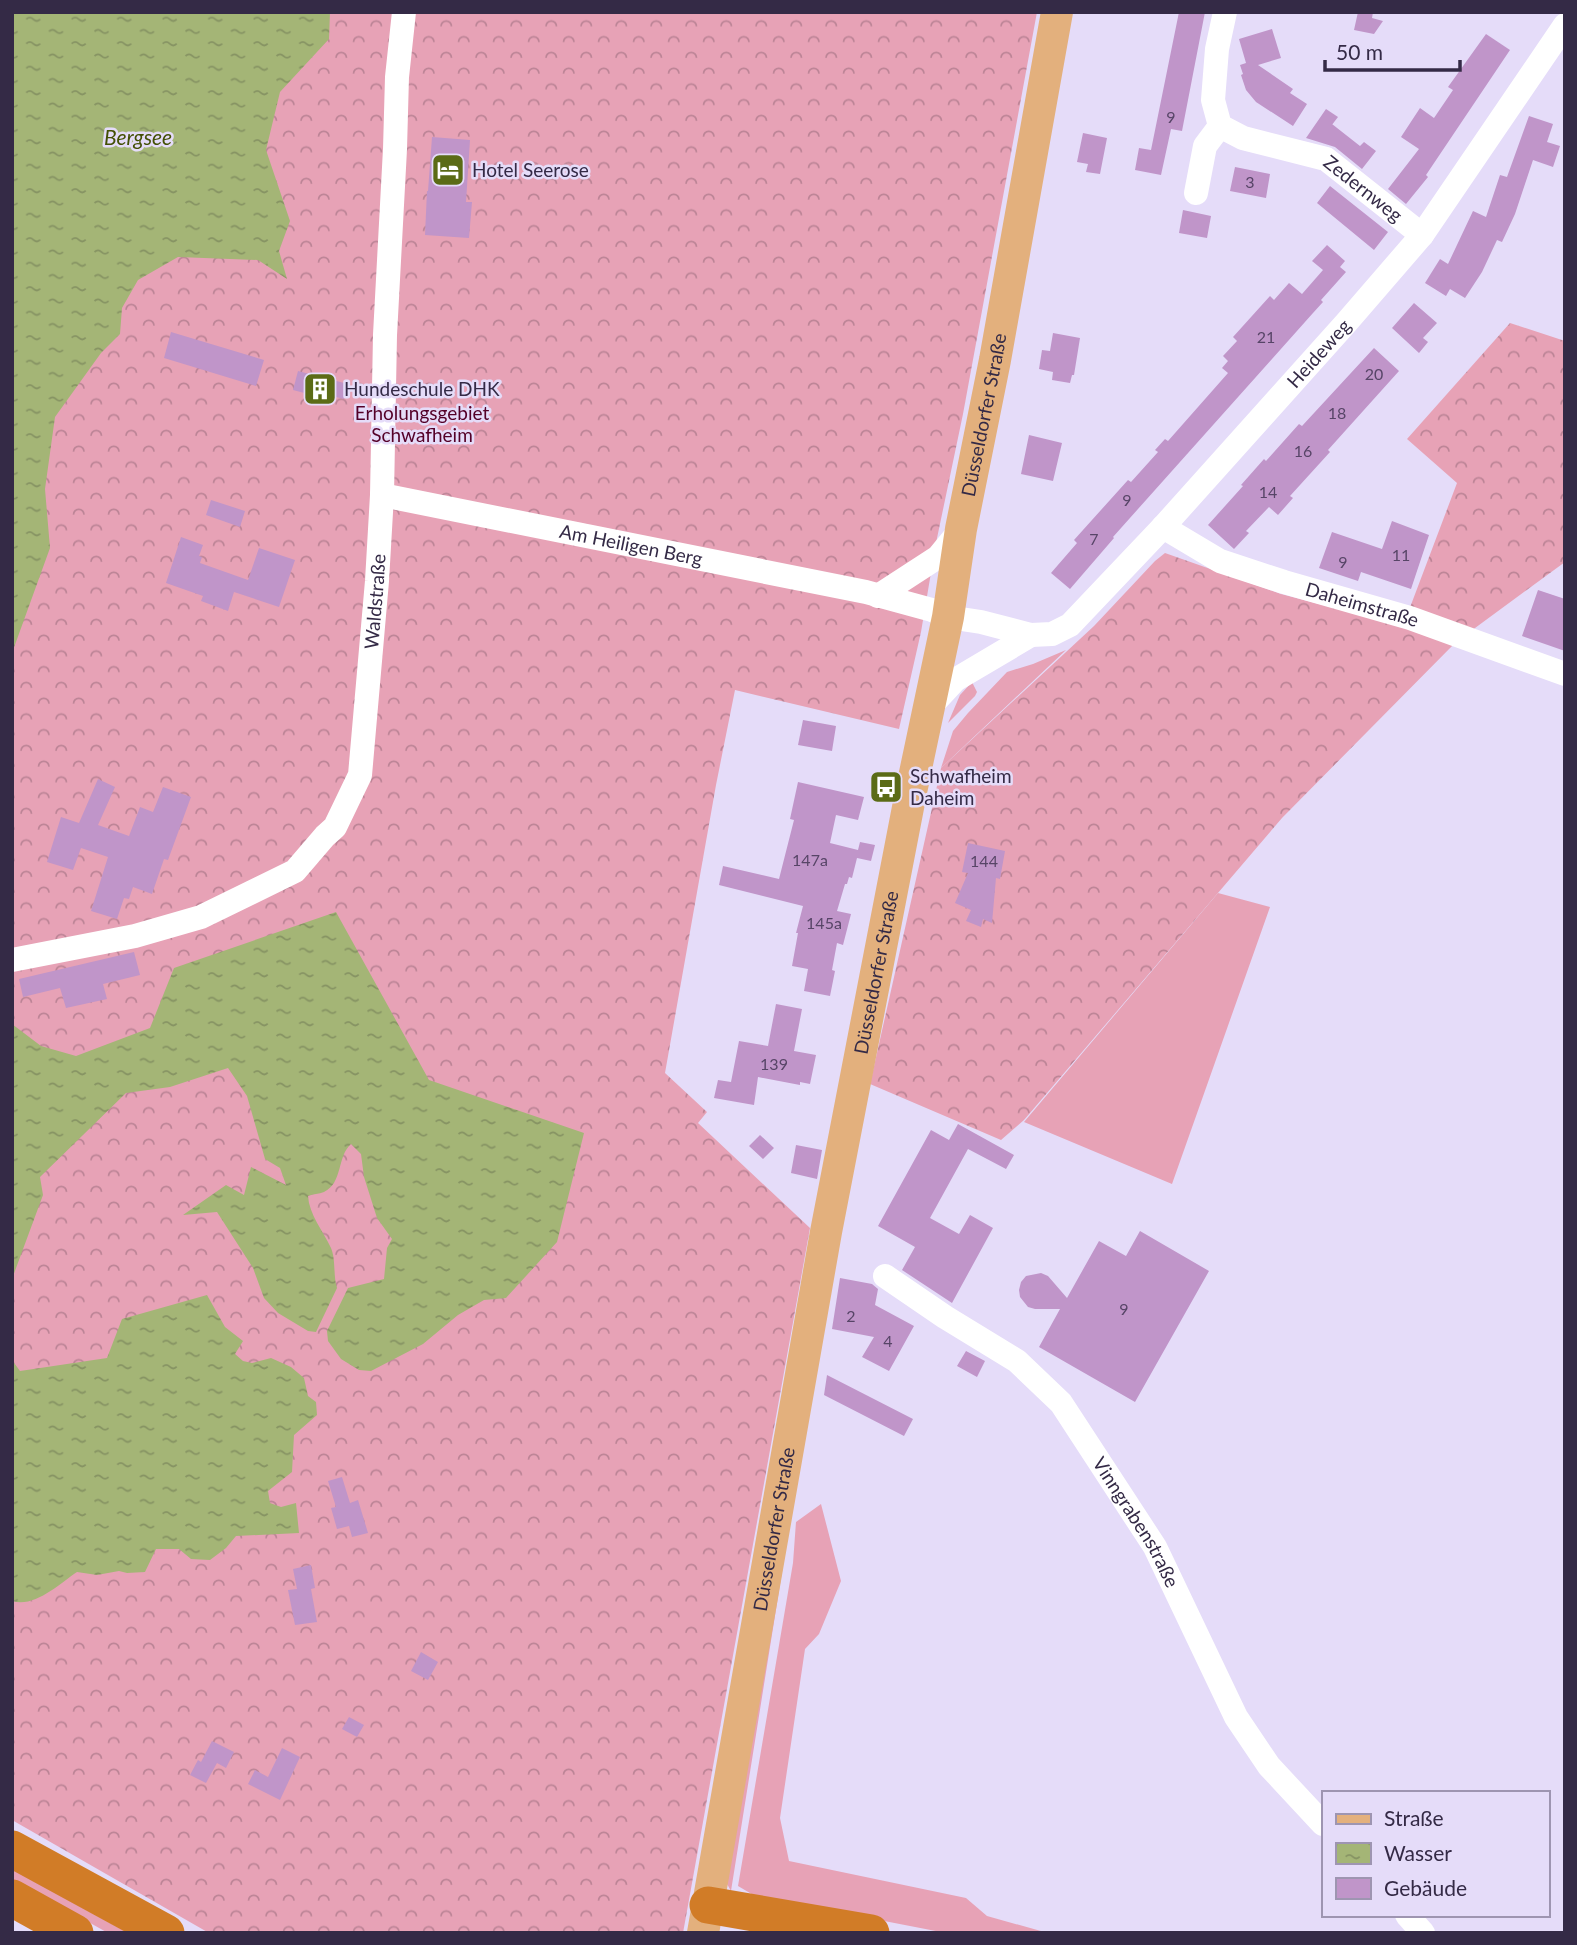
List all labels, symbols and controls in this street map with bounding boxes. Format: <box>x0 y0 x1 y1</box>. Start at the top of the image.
scale bar <box>1325 28 1460 72</box>
text: 50 m <box>1336 39 1383 64</box>
house number: 9 <box>1166 107 1176 126</box>
water label: Bergsee <box>104 124 172 149</box>
street label: Zedernweg <box>1320 150 1408 226</box>
hotel icon: Hotel Seerose <box>429 151 467 189</box>
place label: Hotel Seerose <box>472 158 589 181</box>
house number: 3 <box>1245 172 1255 191</box>
street label: Heideweg <box>1282 314 1355 392</box>
house number: 21 <box>1257 327 1275 346</box>
street label: Düsseldorfer Straße <box>956 331 1011 499</box>
house number: 20 <box>1365 364 1383 383</box>
building icon: Hundeschule DHK <box>301 370 339 408</box>
place label: Hundeschule DHK <box>344 377 500 400</box>
park label: Erholungsgebiet Schwafheim <box>355 401 489 446</box>
house number: 18 <box>1328 403 1346 422</box>
house number: 16 <box>1294 441 1312 460</box>
house number: 14 <box>1259 482 1277 501</box>
house number: 9 <box>1122 490 1132 509</box>
street label: Am Heiligen Berg <box>558 519 705 570</box>
house number: 7 <box>1089 529 1099 548</box>
house number: 11 <box>1392 545 1410 564</box>
house number: 9 <box>1338 552 1348 571</box>
street label: Waldstraße <box>359 553 390 650</box>
street label: Daheimstraße <box>1303 577 1422 631</box>
place label: Schwafheim Daheim <box>910 764 1012 809</box>
bus stop icon: Schwafheim Daheim <box>867 768 905 806</box>
house number: 147a <box>792 850 828 869</box>
house number: 144 <box>970 851 998 870</box>
street label: Düsseldorfer Straße <box>849 889 903 1056</box>
house number: 145a <box>806 913 842 932</box>
house number: 139 <box>760 1054 788 1073</box>
house number: 9 <box>1119 1299 1129 1318</box>
house number: 2 <box>846 1306 856 1325</box>
house number: 4 <box>883 1331 893 1350</box>
street label: Düsseldorfer Straße <box>748 1445 799 1613</box>
street label: Vinngrabenstraße <box>1088 1452 1184 1591</box>
legend <box>1322 1791 1549 1917</box>
text: Straße <box>1384 1805 1444 1830</box>
text: Wasser <box>1384 1840 1452 1865</box>
text: Gebäude <box>1384 1875 1467 1900</box>

